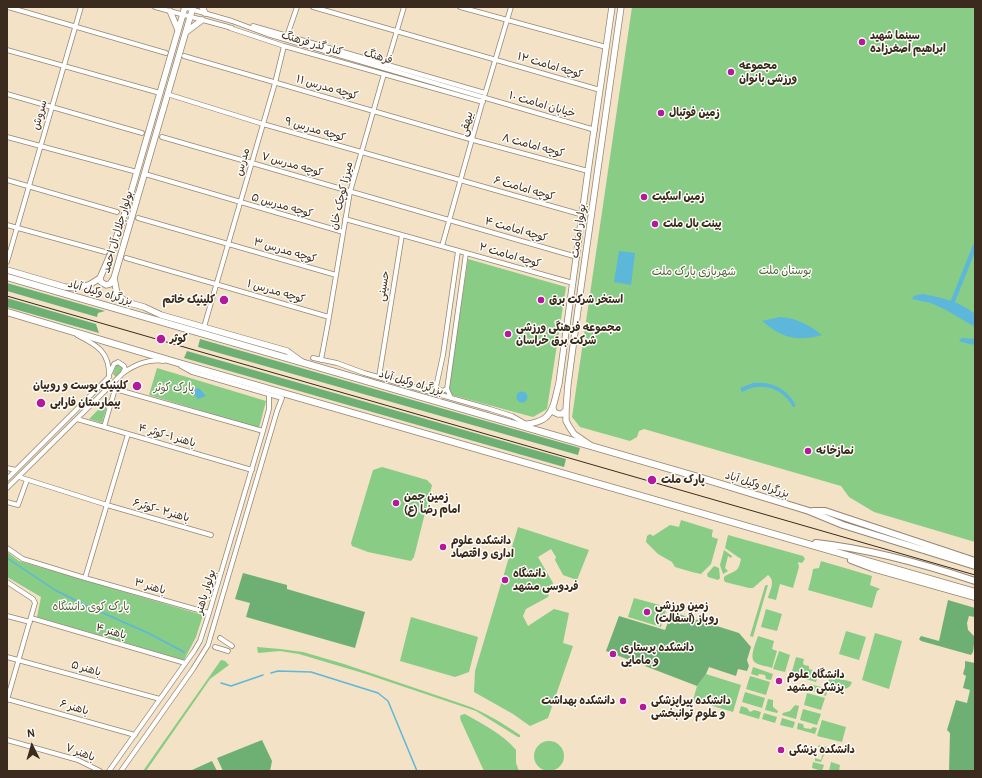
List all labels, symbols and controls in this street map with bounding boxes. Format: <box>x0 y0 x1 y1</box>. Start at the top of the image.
street label: کنار گذر فرهنگ <box>280 29 344 59</box>
place label: سینما شهید ابراهیم اصغرزاده <box>870 29 946 55</box>
marker: سینما شهید ابراهیم اصغرزاده <box>857 37 867 47</box>
street label: فرهنگ <box>362 47 394 67</box>
street label: کوچه امامت ۱۲ <box>516 50 584 82</box>
place label: مجموعه ورزشی بانوان <box>739 59 797 85</box>
marker: مجموعه ورزشی بانوان <box>726 67 736 77</box>
street label: کوچه مدرس ۱۱ <box>295 73 359 103</box>
street label: خیابان امامت ۱۰ <box>507 89 577 121</box>
street label: سروش <box>29 98 51 132</box>
place label: زمین فوتبال <box>669 106 720 120</box>
marker: زمین فوتبال <box>656 108 666 118</box>
street label: بیهقی <box>457 110 477 138</box>
street label: کوچه مدرس ۹ <box>283 115 347 145</box>
street label: کوچه امامت ۸ <box>500 131 566 161</box>
street label: مدرس <box>233 146 253 178</box>
street label: کوچه مدرس ۷ <box>260 150 324 180</box>
street label: میرزا کوچک خان <box>328 161 356 231</box>
street label: کوچه امامت ۶ <box>492 174 556 204</box>
street label: بولوار جلال آل احمد <box>100 189 136 275</box>
place label: زمین اسکیت <box>652 190 705 204</box>
street label: کوچه مدرس ۵ <box>250 191 314 221</box>
marker: زمین اسکیت <box>639 192 649 202</box>
street label: بولوار امامت <box>569 203 589 259</box>
street label: کوچه امامت ۴ <box>483 215 549 245</box>
place label: پینت بال ملت <box>663 217 721 231</box>
marker: پینت بال ملت <box>650 219 660 229</box>
street label: کوچه مدرس ۳ <box>252 236 318 266</box>
street label: کوچه امامت ۲ <box>478 241 542 271</box>
park label: بوستان ملت <box>759 264 811 278</box>
park label: شهربازی پارک ملت <box>652 265 736 279</box>
street label: حسینی <box>375 270 393 302</box>
street label: بزرگراه وکیل آباد <box>66 277 134 309</box>
street label: کوچه مدرس ۱ <box>245 277 307 307</box>
place label: کلینیک خاتم <box>163 293 215 307</box>
place label: استخر شرکت برق <box>549 293 623 307</box>
marker: کلینیک خاتم <box>218 294 230 306</box>
marker: استخر شرکت برق <box>536 295 546 305</box>
place label: مجموعه فرهنگی ورزشی شرکت برق خراسان <box>516 321 621 347</box>
marker: مجموعه فرهنگی ورزشی شرکت برق خراسان <box>503 329 513 339</box>
place label: کوثر <box>170 332 188 346</box>
marker: کوثر <box>155 333 167 345</box>
street label: بزرگراه وکیل آباد <box>377 367 445 399</box>
place label: کلینیک پوست و روبیان <box>33 379 128 393</box>
marker: کلینیک پوست و روبیان <box>131 380 143 392</box>
park label: پارک کوثر <box>154 381 194 395</box>
place label: بیمارستان فارابی <box>50 396 121 410</box>
marker: بیمارستان فارابی <box>35 397 47 409</box>
street label: باهنر ۱-کوثر ۴ <box>137 422 197 450</box>
place label: نمازخانه <box>816 444 854 458</box>
marker: نمازخانه <box>803 446 813 456</box>
street label: بزرگراه وکیل آباد <box>723 469 791 501</box>
place label: پارک ملت <box>661 473 705 487</box>
marker: پارک ملت <box>646 474 658 486</box>
place label: زمین چمن امام رضا (ع) <box>404 490 460 516</box>
street label: باهنر۲ -کوثر۶ <box>131 497 191 525</box>
marker: زمین چمن امام رضا (ع) <box>391 498 401 508</box>
place label: دانشکده علوم اداری و اقتصاد <box>451 534 514 560</box>
marker: دانشکده علوم اداری و اقتصاد <box>438 542 448 552</box>
place label: دانشگاه فردوسی مشهد <box>513 567 579 593</box>
street label: بولوار باهنر <box>193 568 219 616</box>
marker: دانشگاه فردوسی مشهد <box>500 575 510 585</box>
street label: باهنر ۳ <box>133 576 167 598</box>
place label: زمین ورزشی روباز (آسفالت) <box>655 599 719 625</box>
park label: پارک کوی دانشگاه <box>52 600 130 614</box>
marker: زمین ورزشی روباز (آسفالت) <box>642 607 652 617</box>
street label: باهنر ۴ <box>94 621 128 643</box>
place label: دانشکده پرستاری و مامایی <box>621 641 694 667</box>
marker: دانشکده پرستاری و مامایی <box>608 649 618 659</box>
street label: باهنر ۵ <box>69 658 103 680</box>
place label: دانشگاه علوم پزشکی مشهد <box>787 668 845 694</box>
marker: دانشگاه علوم پزشکی مشهد <box>774 676 784 686</box>
place label: دانشکده بهداشت <box>541 694 615 708</box>
place label: دانشکده پیراپزشکی و علوم توانبخشی <box>651 694 731 720</box>
marker: دانشکده بهداشت <box>618 696 628 706</box>
street label: باهنر ۶ <box>58 698 90 718</box>
marker: دانشکده پیراپزشکی و علوم توانبخشی <box>638 702 648 712</box>
north arrow <box>12 726 52 766</box>
text: N <box>27 727 35 740</box>
street label: باهنر ۷ <box>63 741 97 765</box>
place label: دانشکده پزشکی <box>789 743 855 757</box>
marker: دانشکده پزشکی <box>776 745 786 755</box>

